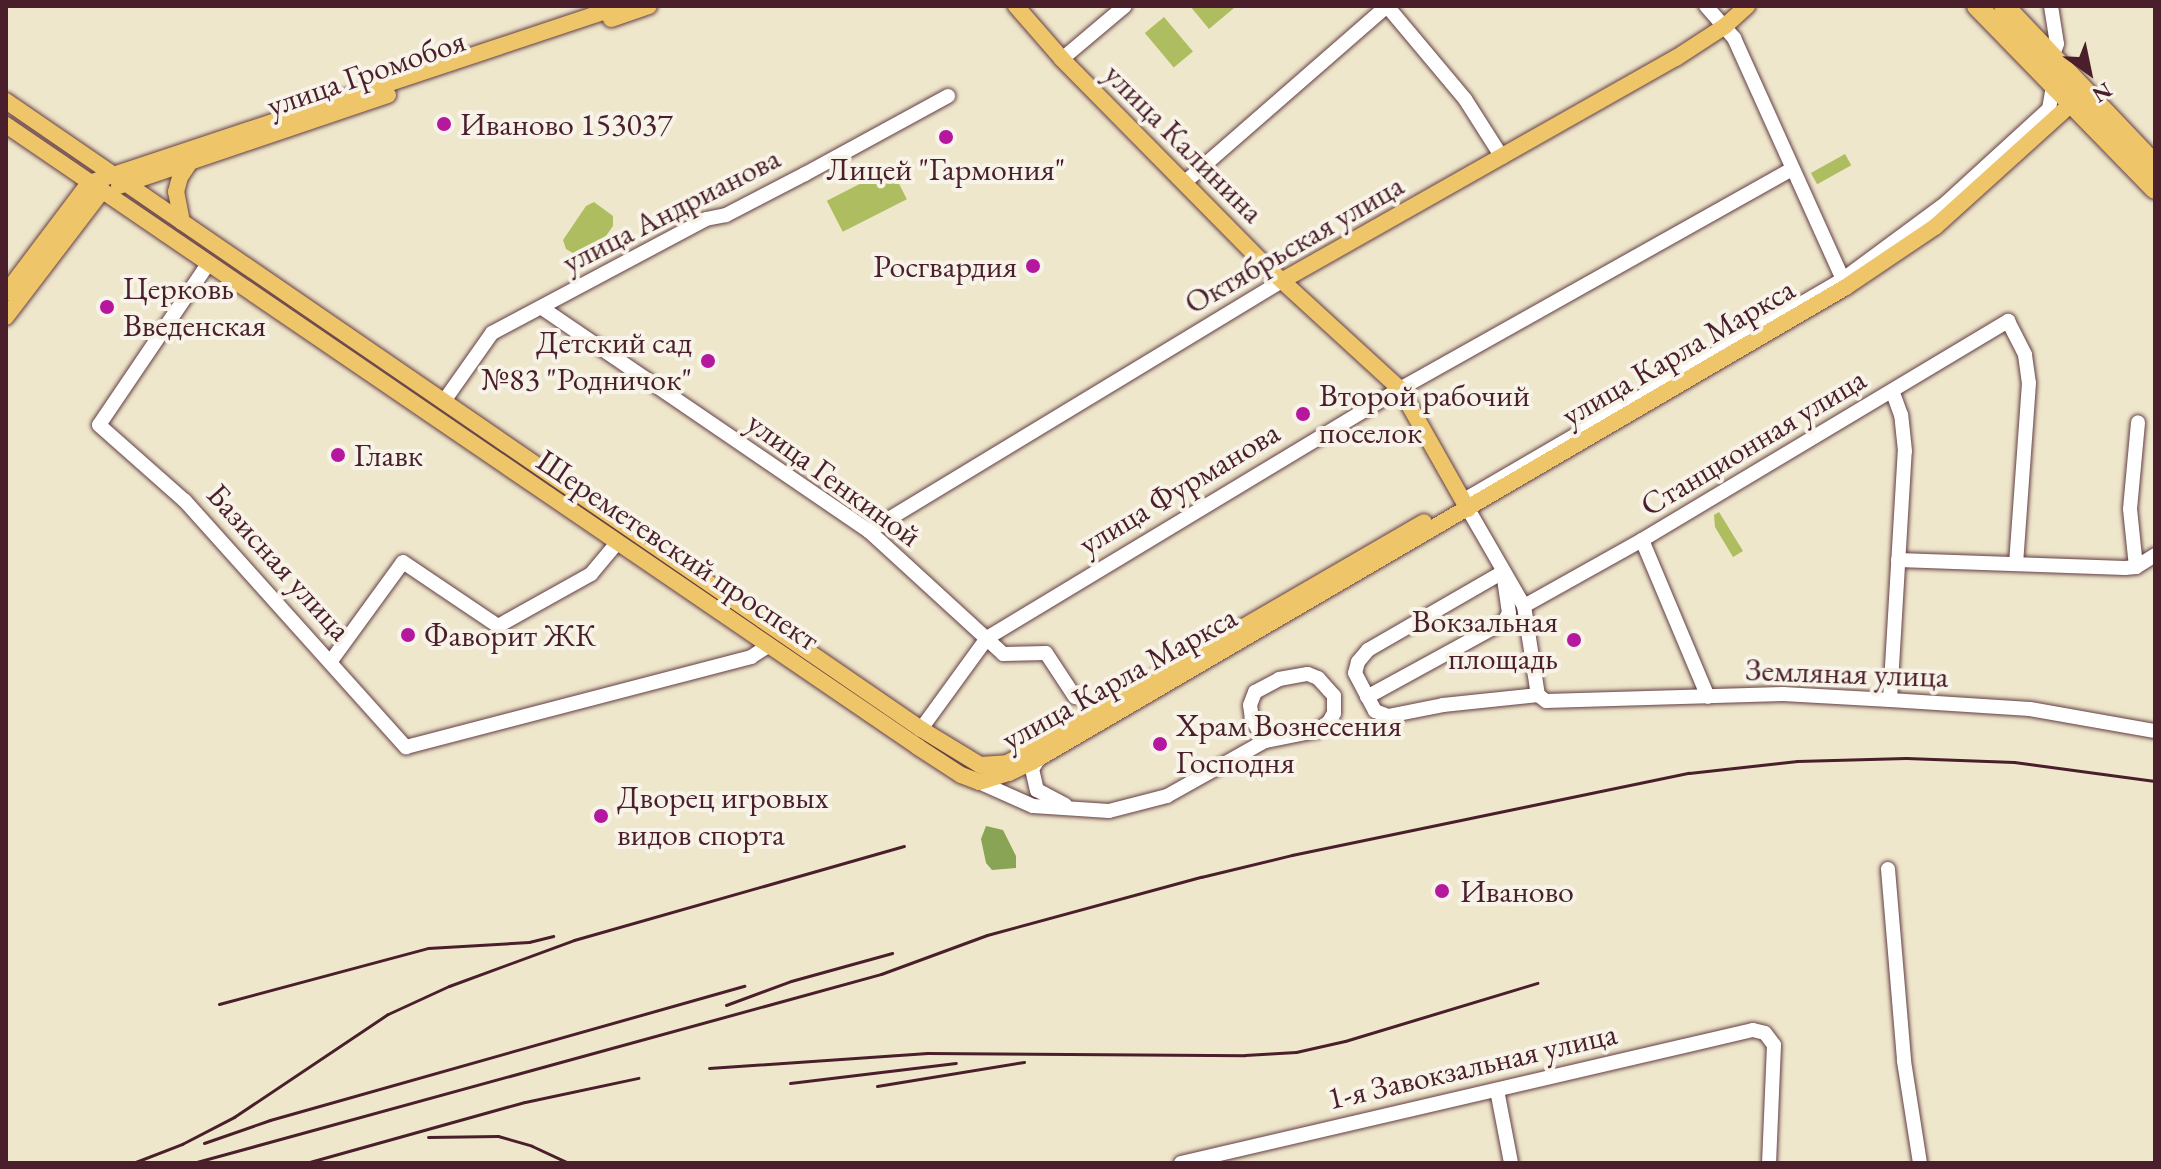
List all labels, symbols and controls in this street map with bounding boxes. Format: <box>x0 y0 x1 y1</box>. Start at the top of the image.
street label: улица Громобоя <box>262 21 470 125</box>
north arrow <box>2049 32 2129 112</box>
street label: улица Калинина <box>1096 55 1272 231</box>
text: N <box>2087 76 2118 110</box>
place label: Иваново 153037 <box>460 105 673 143</box>
marker: Иваново 153037 <box>435 115 453 133</box>
marker: Лицей "Гармония" <box>937 128 955 146</box>
street label: улица Андрианова <box>556 139 786 281</box>
place label: Лицей "Гармония" <box>827 150 1065 188</box>
street label: Октябрьская улица <box>1178 166 1410 322</box>
place label: Росгвардия <box>873 247 1017 285</box>
marker: Росгвардия <box>1024 257 1042 275</box>
place label: Церковь Введенская <box>123 270 266 345</box>
street label: улица Карла Маркса <box>1555 270 1801 434</box>
marker: Церковь Введенская <box>98 298 116 316</box>
place label: Детский сад №83 "Родничок" <box>481 324 692 399</box>
marker: Детский сад №83 "Родничок" <box>699 352 717 370</box>
street label: Станционная улица <box>1633 360 1873 524</box>
place label: Второй рабочий поселок <box>1319 377 1530 452</box>
street label: улица Генкиной <box>740 403 928 555</box>
marker: Второй рабочий поселок <box>1294 405 1312 423</box>
street label: улица Фурманова <box>1072 413 1286 563</box>
place label: Главк <box>354 436 423 474</box>
street label: Шереметевский проспект <box>529 441 827 659</box>
marker: Главк <box>329 446 347 464</box>
street label: Базисная улица <box>199 476 359 648</box>
street label: улица Карла Маркса <box>995 597 1243 759</box>
place label: Вокзальная площадь <box>1412 603 1558 678</box>
place label: Фаворит ЖК <box>424 616 596 654</box>
marker: Фаворит ЖК <box>399 626 417 644</box>
marker: Вокзальная площадь <box>1565 631 1583 649</box>
street label: Земляная улица <box>1745 650 1949 696</box>
place label: Храм Вознесения Господня <box>1176 707 1402 782</box>
marker: Храм Вознесения Господня <box>1151 735 1169 753</box>
place label: Дворец игровых видов спорта <box>617 779 828 854</box>
marker: Дворец игровых видов спорта <box>592 807 610 825</box>
place label: Иваново <box>1460 872 1574 910</box>
marker: Иваново <box>1431 880 1453 902</box>
street label: 1-я Завокзальная улица <box>1323 1014 1621 1118</box>

